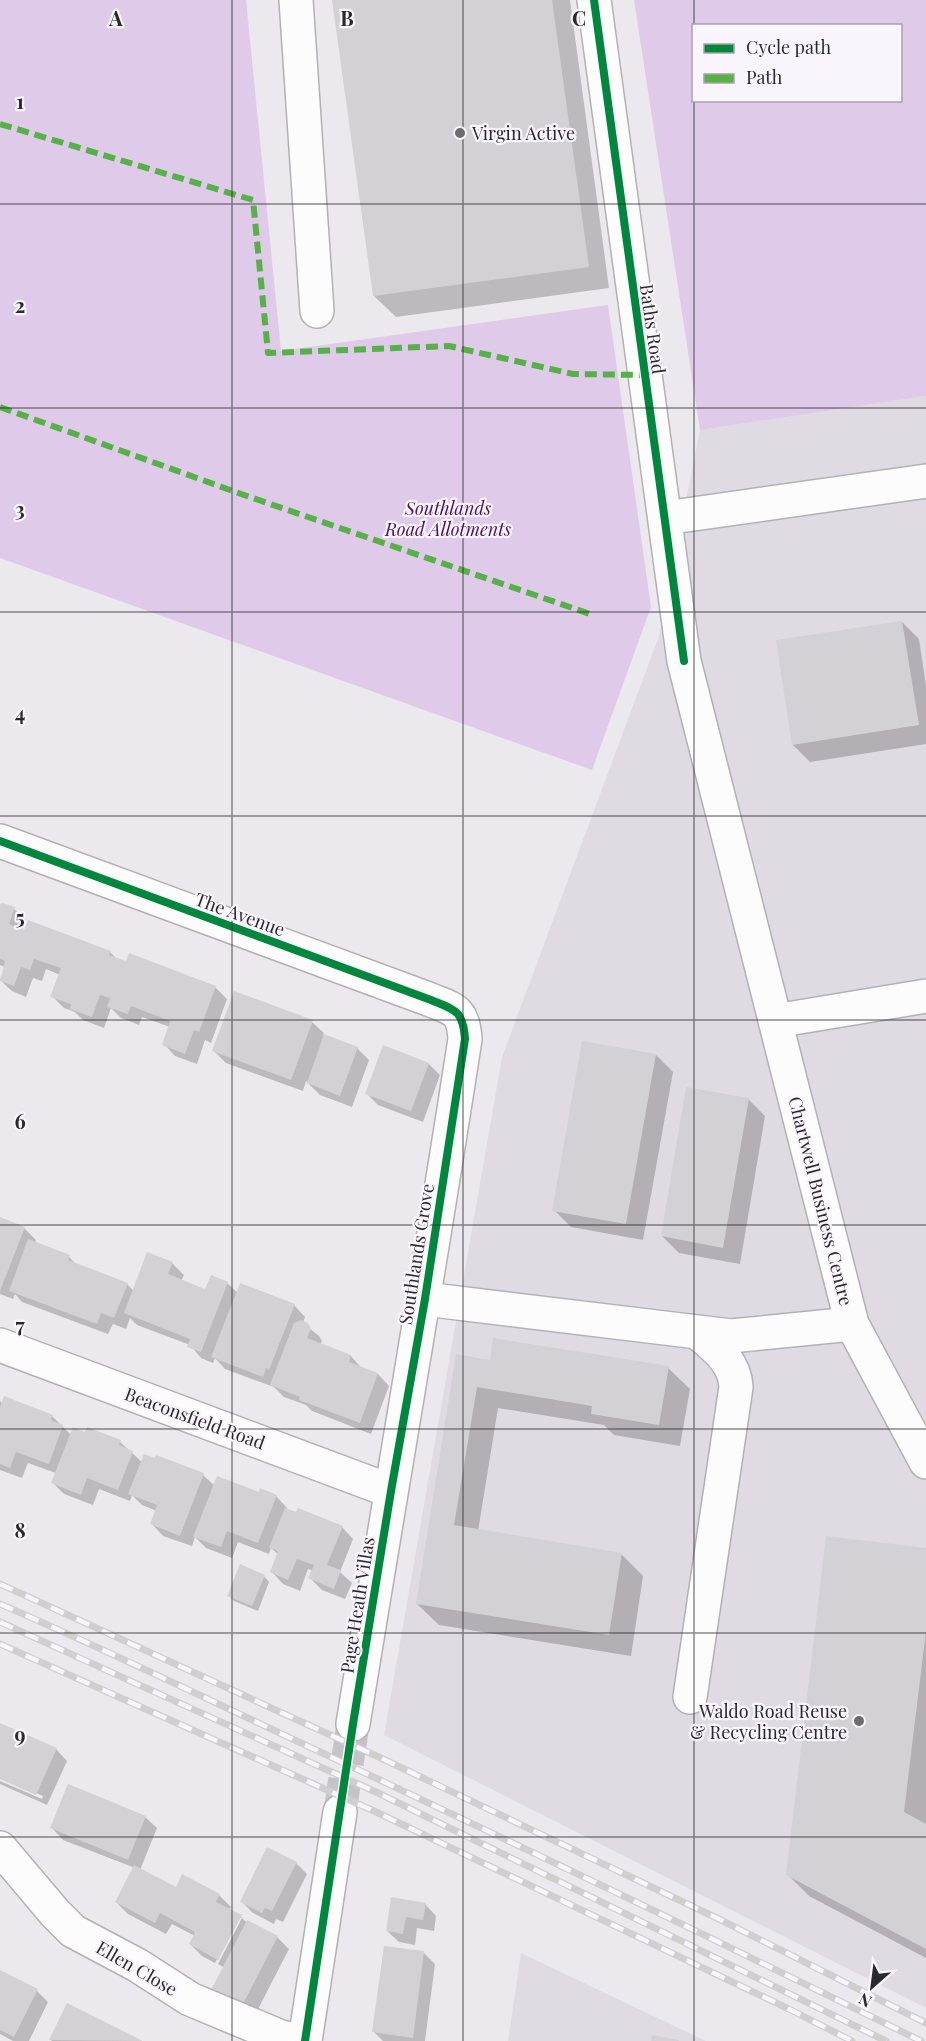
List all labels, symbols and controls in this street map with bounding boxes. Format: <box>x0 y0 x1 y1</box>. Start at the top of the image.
text: A <box>108 4 123 31</box>
text: B <box>340 4 354 31</box>
text: C <box>572 4 586 31</box>
legend <box>692 24 902 102</box>
text: Cycle path <box>746 35 831 59</box>
text: Path <box>746 65 783 89</box>
text: 1 <box>16 87 24 114</box>
place label: Virgin Active <box>471 121 575 145</box>
marker: Virgin Active <box>453 126 467 140</box>
street label: Baths Road <box>635 282 671 376</box>
text: 2 <box>15 291 25 318</box>
text: 3 <box>15 495 25 522</box>
park label: Southlands Road Allotments <box>384 496 511 541</box>
text: 4 <box>15 699 25 726</box>
street label: The Avenue <box>192 887 288 941</box>
text: 5 <box>15 903 25 930</box>
street label: Chartwell Business Centre <box>783 1094 859 1308</box>
text: 6 <box>14 1107 26 1134</box>
street label: Southlands Grove <box>393 1182 439 1326</box>
text: 7 <box>15 1311 25 1338</box>
street label: Beaconsfield Road <box>121 1381 269 1455</box>
text: 8 <box>14 1516 26 1543</box>
street label: Page Heath Villas <box>334 1535 380 1675</box>
place label: Waldo Road Reuse & Recycling Centre <box>690 1699 847 1744</box>
marker: Waldo Road Reuse & Recycling Centre <box>852 1714 866 1728</box>
text: 9 <box>14 1720 26 1747</box>
street label: Ellen Close <box>92 1935 182 2001</box>
north arrow <box>842 1957 902 2017</box>
text: N <box>854 1988 875 2013</box>

